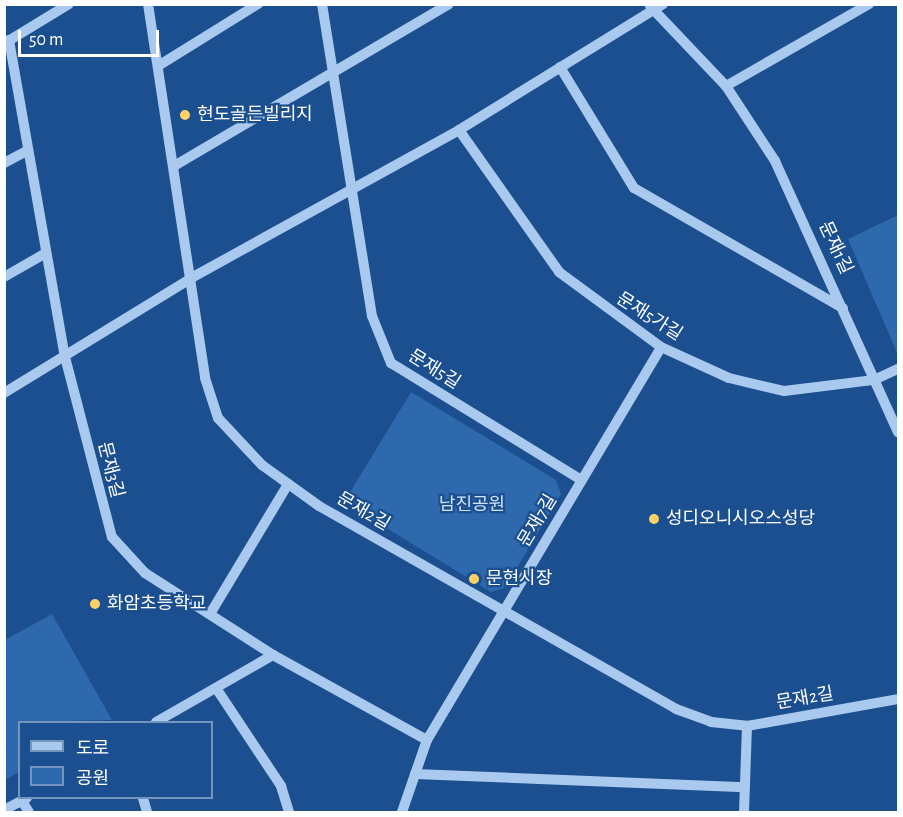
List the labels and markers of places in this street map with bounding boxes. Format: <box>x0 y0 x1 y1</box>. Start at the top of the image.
place label: 현도골든빌리지 <box>197 104 313 126</box>
marker: 현도골든빌리지 <box>178 108 192 122</box>
place label: 성디오니시오스성당 <box>666 508 815 530</box>
marker: 성디오니시오스성당 <box>647 512 661 526</box>
place label: 문현시장 <box>486 568 552 590</box>
marker: 문현시장 <box>467 572 481 586</box>
place label: 화암초등학교 <box>107 593 206 615</box>
marker: 화암초등학교 <box>88 597 102 611</box>

